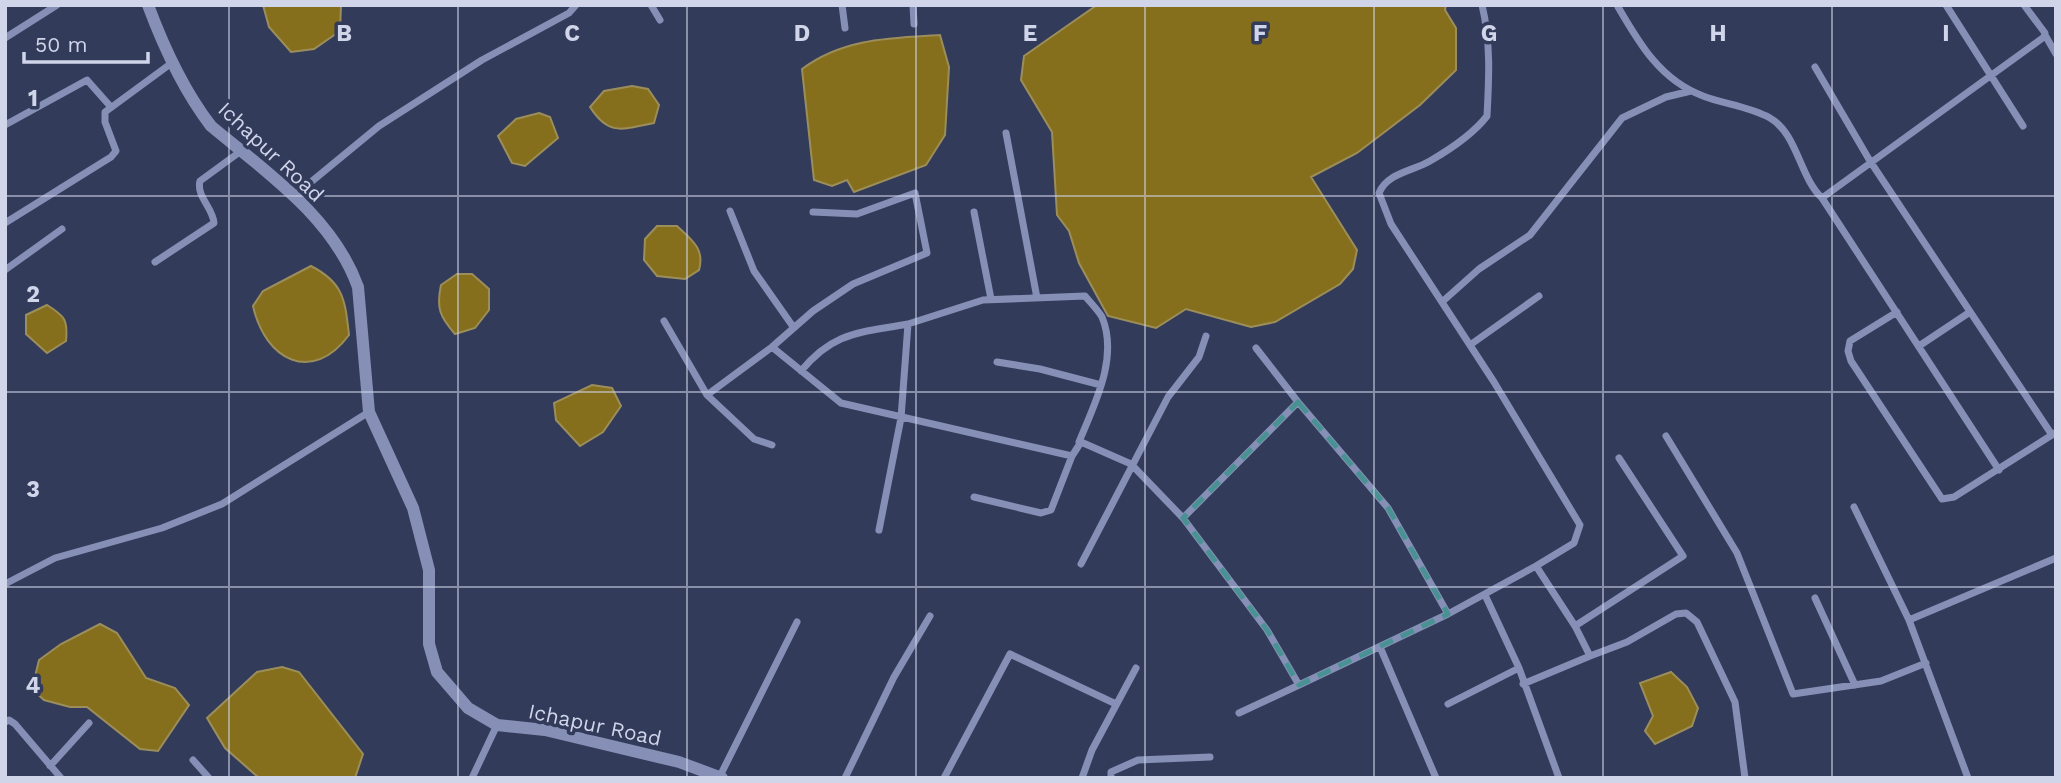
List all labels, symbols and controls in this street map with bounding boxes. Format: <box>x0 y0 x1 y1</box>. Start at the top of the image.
text: B <box>336 20 352 47</box>
text: C <box>564 20 580 47</box>
text: D <box>794 20 810 47</box>
text: E <box>1023 20 1037 47</box>
text: F <box>1253 20 1267 47</box>
text: G <box>1481 20 1497 47</box>
text: H <box>1709 20 1727 47</box>
text: I <box>1942 20 1950 47</box>
scale bar <box>24 21 149 65</box>
text: 50 m <box>35 32 87 57</box>
text: 1 <box>28 85 38 112</box>
street label: Ichapur Road <box>213 96 329 207</box>
text: 2 <box>26 281 40 308</box>
text: 3 <box>26 476 40 503</box>
text: 4 <box>26 672 41 699</box>
street label: Ichapur Road <box>526 698 664 751</box>

